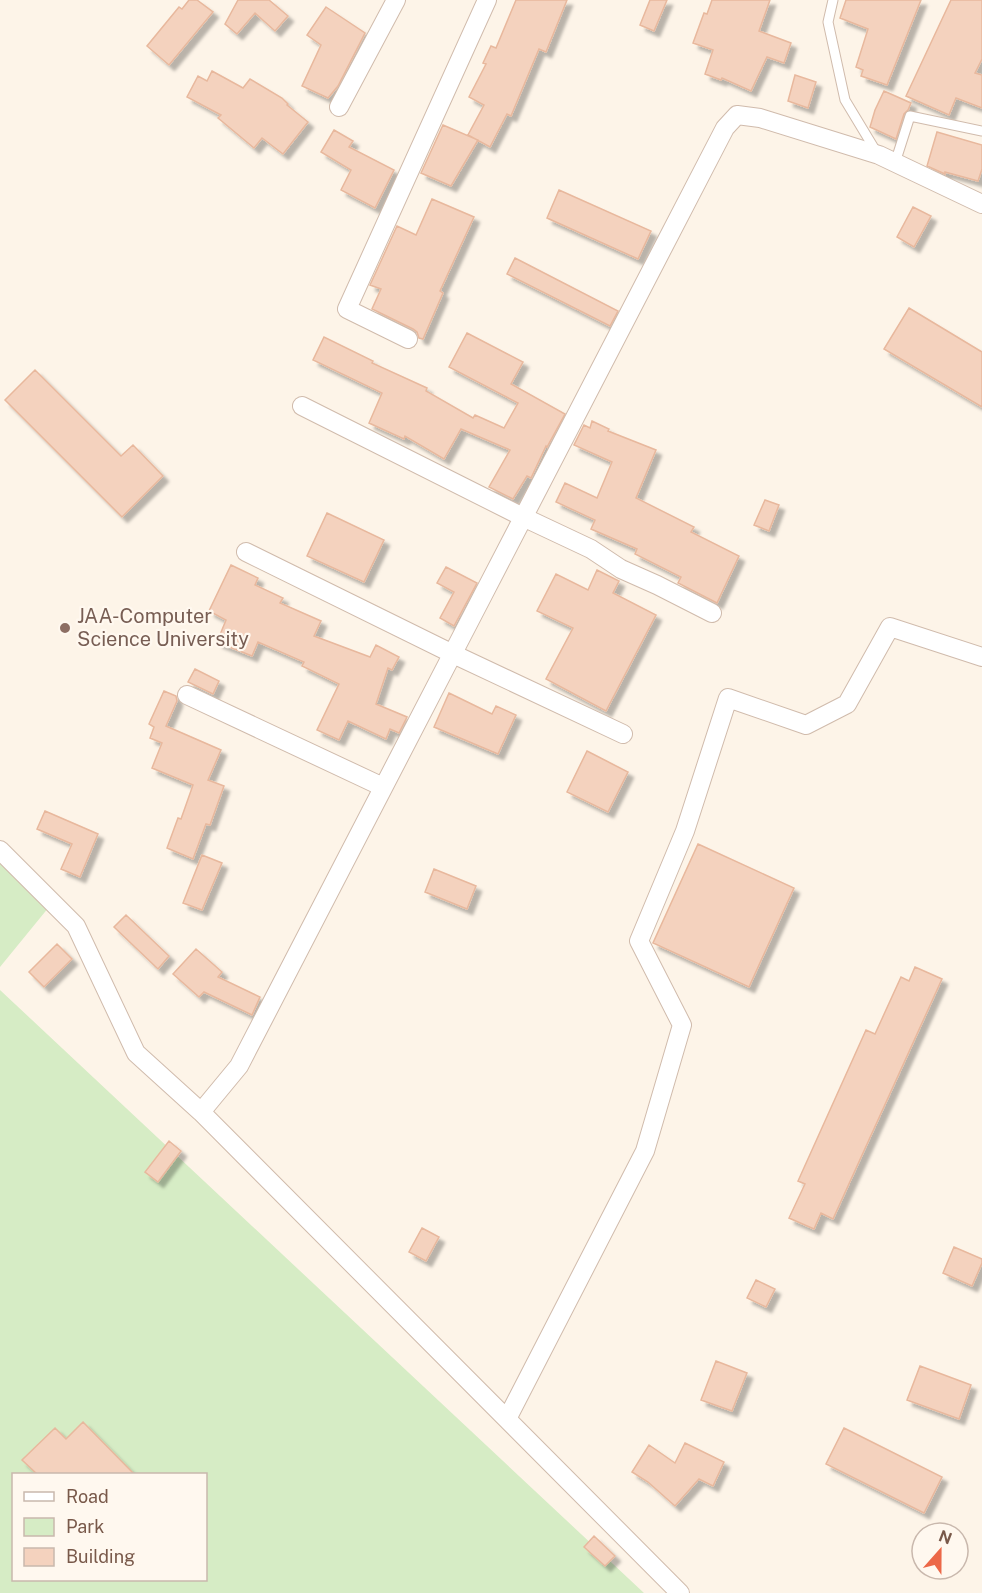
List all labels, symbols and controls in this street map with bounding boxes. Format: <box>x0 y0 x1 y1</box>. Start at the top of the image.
place label: JAA-Computer Science University <box>77 604 249 651</box>
marker: JAA-Computer Science University <box>58 621 72 635</box>
legend <box>12 1473 207 1581</box>
text: Road <box>66 1486 109 1507</box>
text: Park <box>66 1516 104 1537</box>
north arrow <box>910 1521 970 1581</box>
text: N <box>936 1526 954 1549</box>
text: Building <box>66 1546 135 1567</box>

